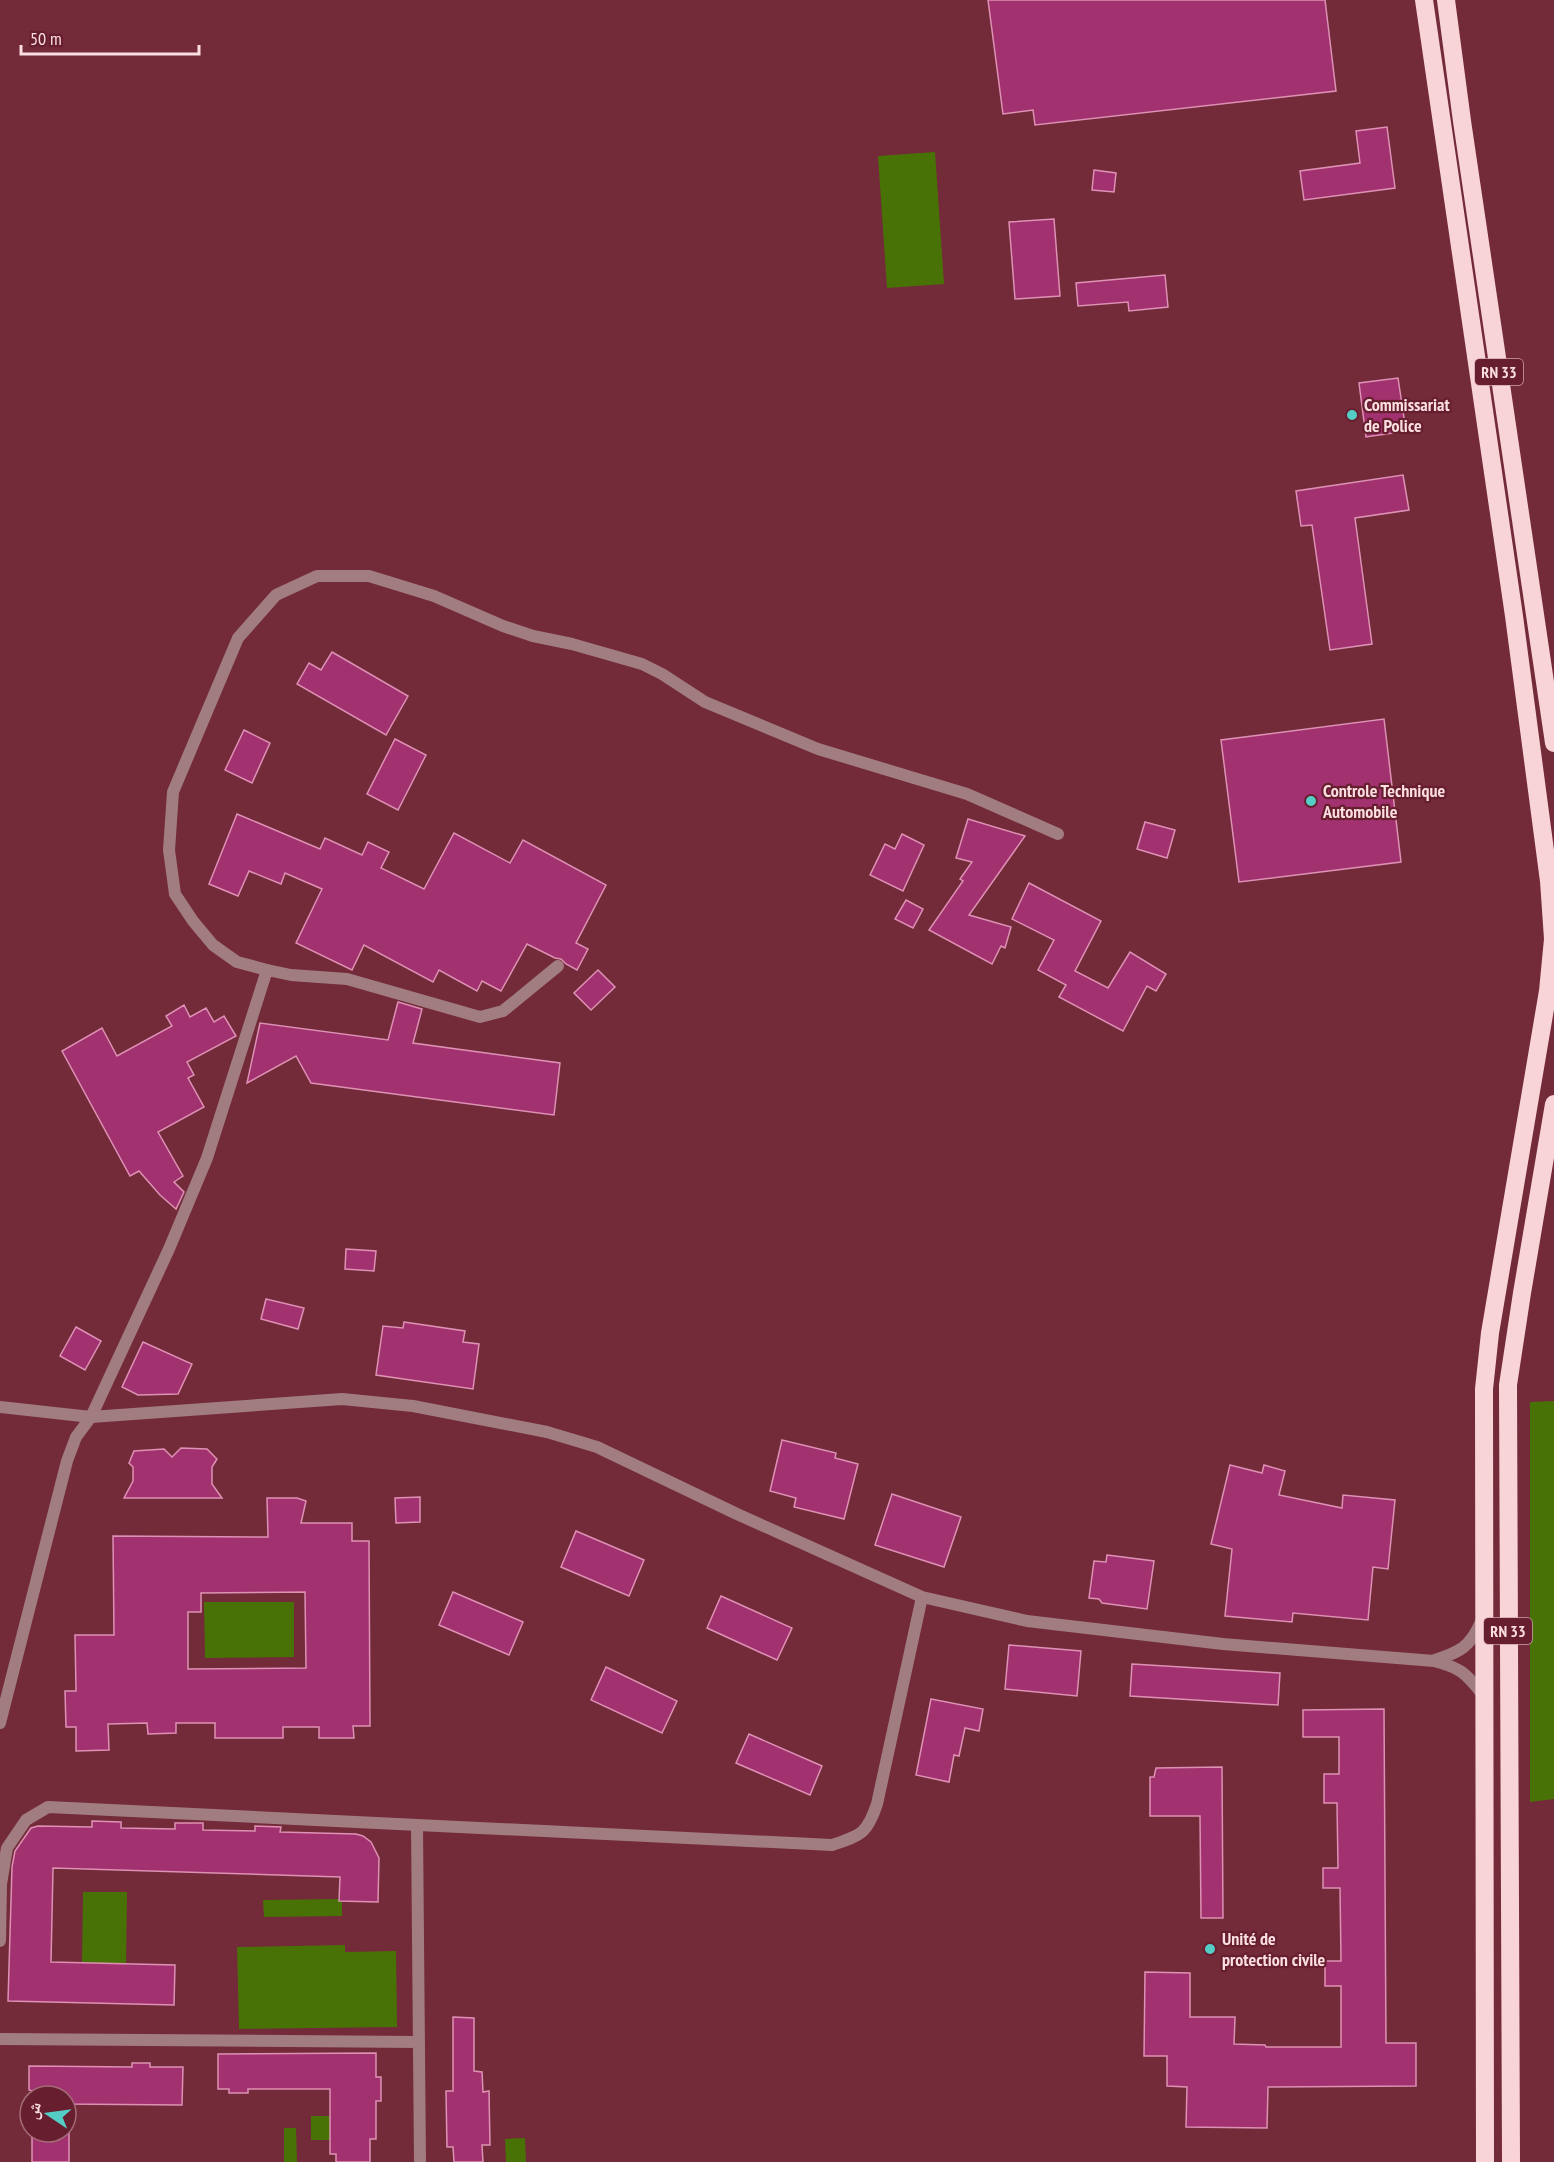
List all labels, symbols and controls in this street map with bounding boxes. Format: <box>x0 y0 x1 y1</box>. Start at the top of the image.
scale bar <box>21 18 200 56</box>
text: 50 m <box>30 27 62 50</box>
road number: RN 33 <box>1475 359 1523 385</box>
place label: Commissariat de Police <box>1364 393 1450 437</box>
marker: Commissariat de Police <box>1345 408 1359 422</box>
place label: Controle Technique Automobile <box>1322 779 1445 823</box>
marker: Controle Technique Automobile <box>1304 794 1318 808</box>
road number: RN 33 <box>1484 1618 1532 1644</box>
place label: Unité de protection civile <box>1222 1927 1326 1971</box>
marker: Unité de protection civile <box>1203 1942 1217 1956</box>
north arrow <box>18 2084 78 2144</box>
text: ش <box>22 2100 45 2121</box>

